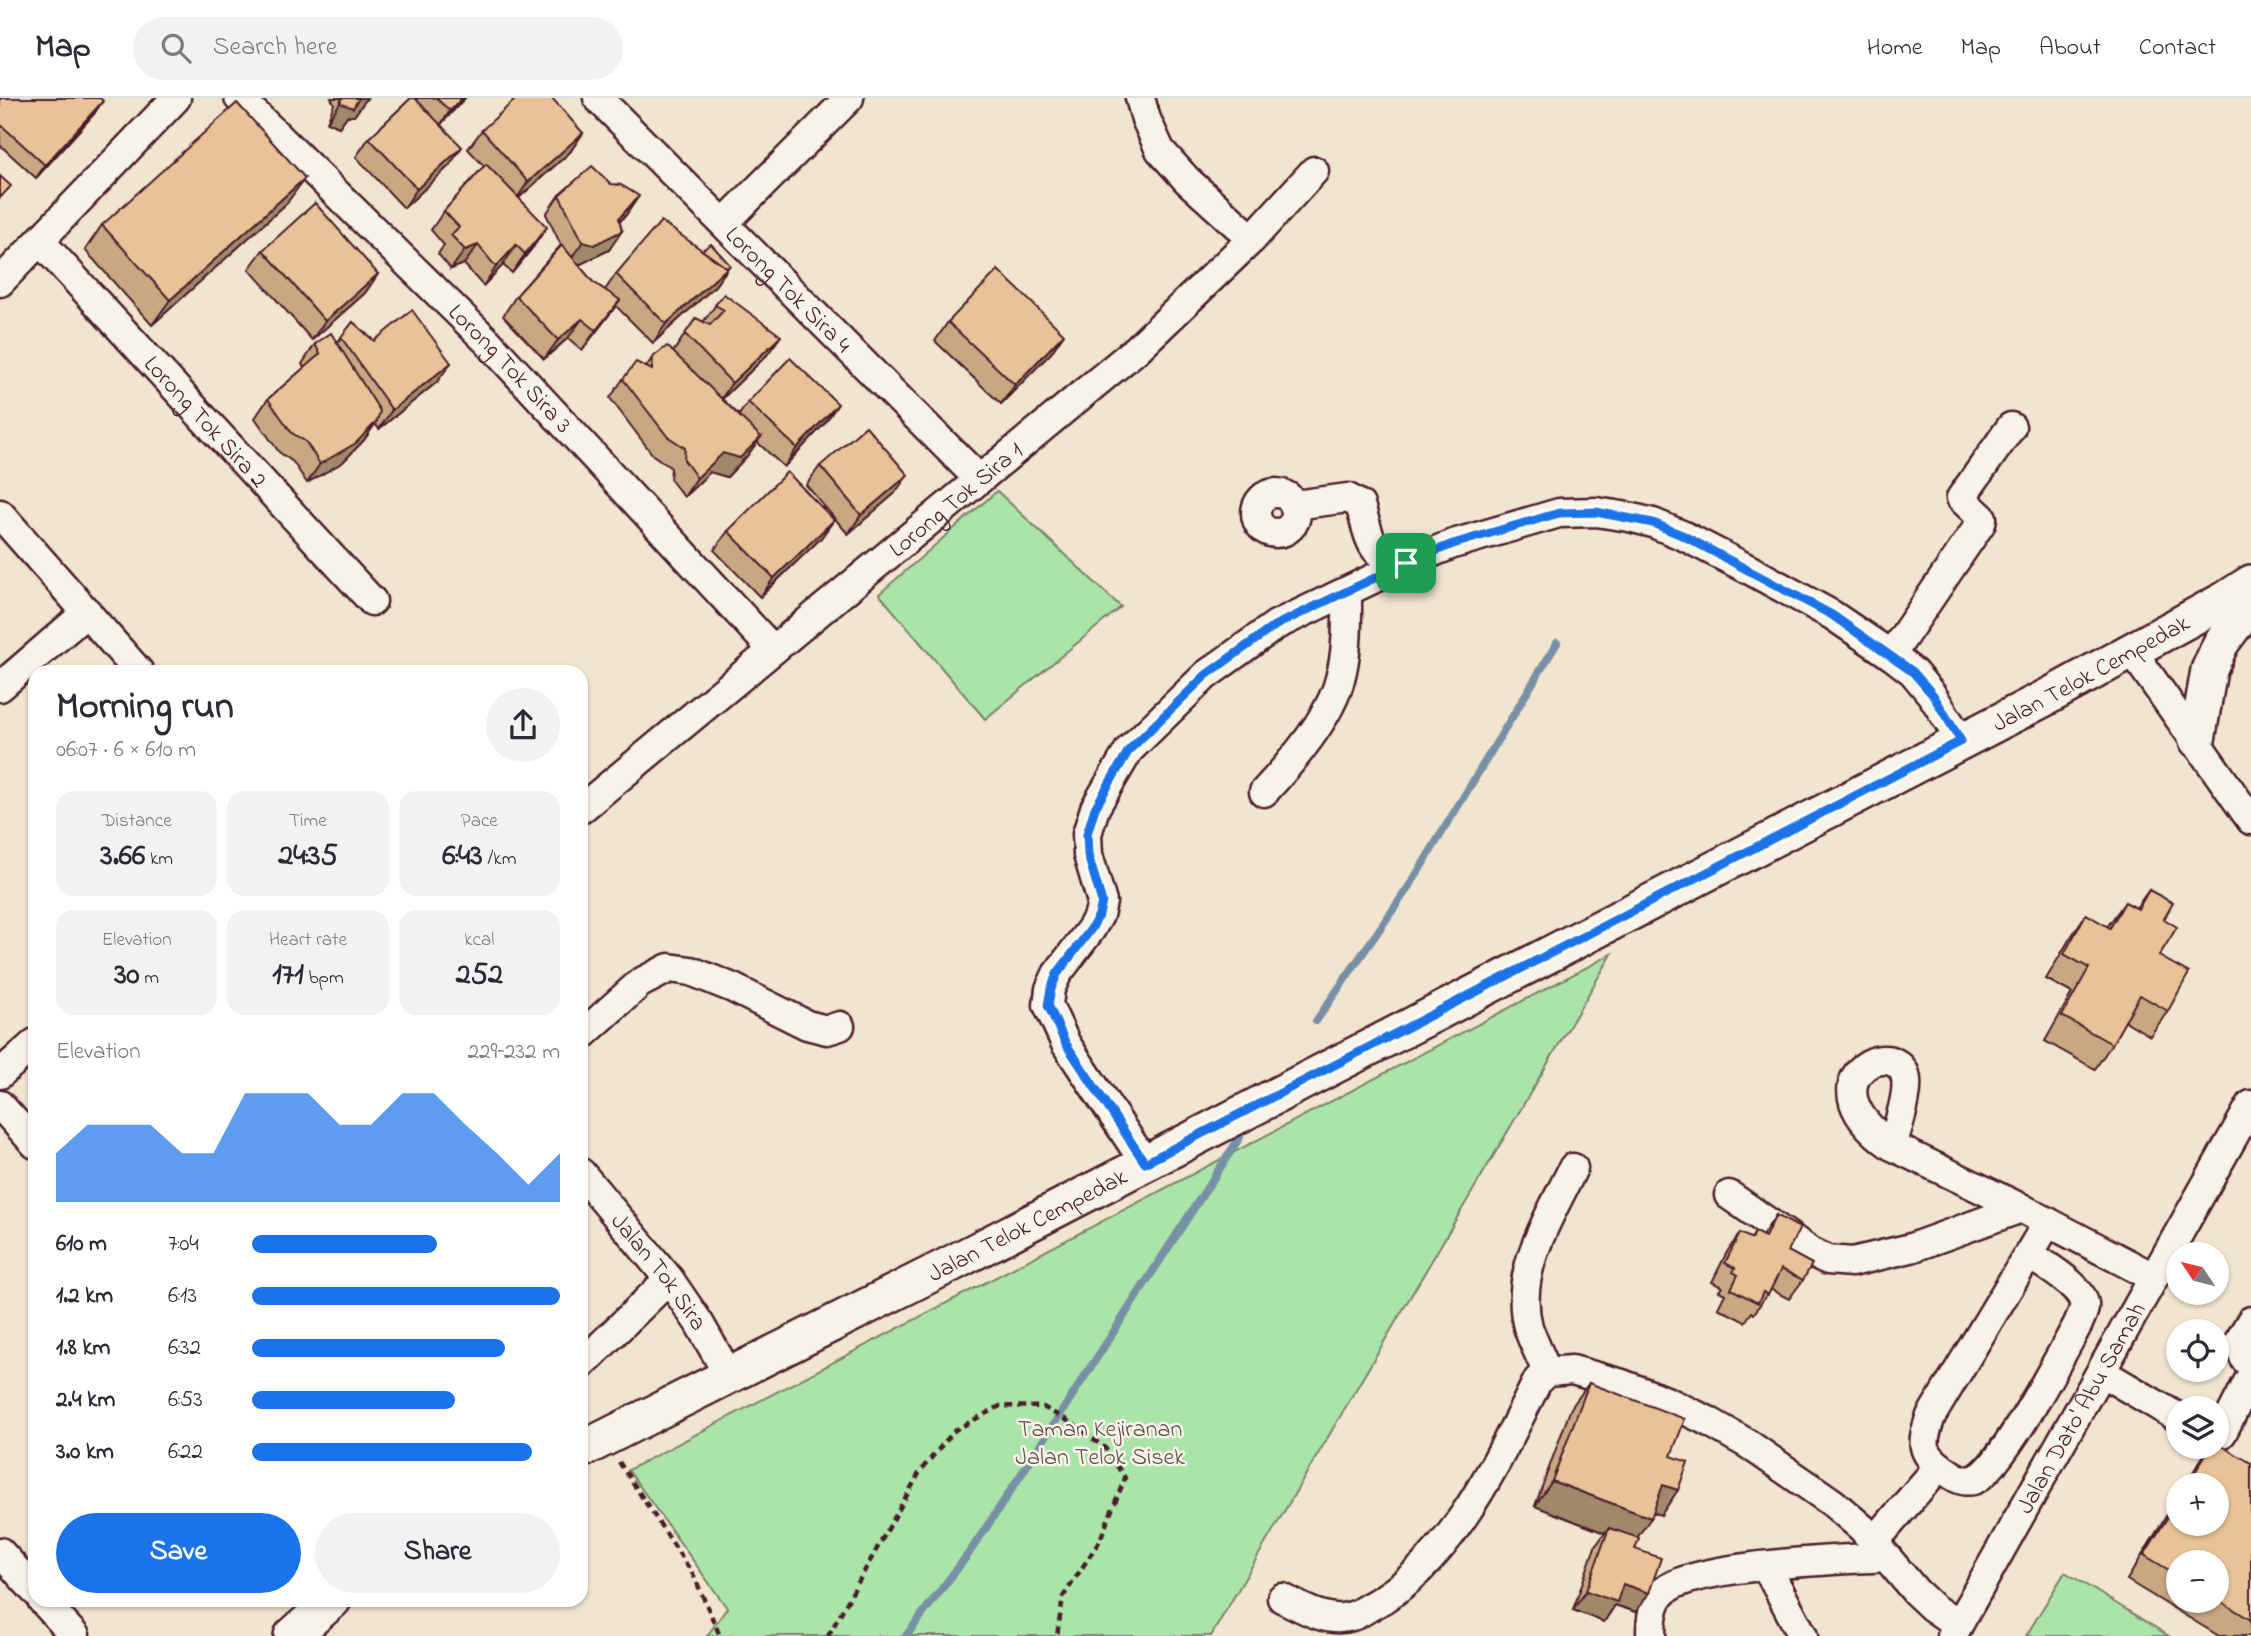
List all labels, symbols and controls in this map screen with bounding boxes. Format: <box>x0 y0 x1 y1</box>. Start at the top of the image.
search box <box>133 17 623 80</box>
text: Map <box>35 24 91 72</box>
icon: search <box>157 29 195 67</box>
text: Search here <box>213 29 337 67</box>
text: Home <box>1867 31 1923 66</box>
text: Map <box>1961 31 2001 66</box>
text: About <box>2039 31 2101 66</box>
text: Contact <box>2139 31 2216 66</box>
street label: Lorong Tok Sira 4 <box>716 219 859 362</box>
street label: Lorong Tok Sira 3 <box>439 297 579 442</box>
street label: Lorong Tok Sira 2 <box>134 349 275 497</box>
street label: Lorong Tok Sira 1 <box>882 435 1032 567</box>
pin <box>1376 533 1436 593</box>
icon: arrive <box>1387 544 1425 582</box>
street label: Jalan Telok Cempedak <box>1987 607 2197 742</box>
text: Morning run <box>56 680 234 736</box>
button: share <box>486 688 560 762</box>
text: 06:07 · 6 × 610 m <box>56 734 196 767</box>
text: Distance <box>102 808 172 835</box>
text: Time <box>289 808 327 835</box>
text: Pace <box>461 808 498 835</box>
text: 3.66 <box>100 835 145 879</box>
text: 24:35 <box>278 835 338 879</box>
text: 6:43 <box>442 835 483 879</box>
text: km <box>145 846 173 873</box>
text: /km <box>483 846 516 873</box>
text: Elevation <box>102 927 172 954</box>
text: Heart rate <box>269 927 347 954</box>
text: kcal <box>464 927 494 954</box>
text: 30 <box>114 954 140 998</box>
text: 171 <box>272 954 304 998</box>
text: 252 <box>456 954 503 998</box>
text: m <box>140 965 159 992</box>
text: bpm <box>304 965 344 992</box>
text: Elevation <box>56 1036 141 1069</box>
text: 229–232 m <box>468 1036 560 1069</box>
street label: Jalan Telok Cempedak <box>923 1160 1134 1293</box>
street label: Jalan Tok Sira <box>601 1206 714 1339</box>
text: 610 m <box>56 1228 107 1261</box>
text: 7:04 <box>168 1228 199 1261</box>
north arrow <box>2166 1242 2230 1306</box>
map controls <box>2166 1242 2229 1613</box>
text: 1.2 km <box>56 1280 113 1313</box>
text: 6:13 <box>168 1280 197 1313</box>
street label: Jalan Dato' Abu Samah <box>2009 1297 2156 1521</box>
button: locate <box>2166 1319 2229 1382</box>
text: 1.8 km <box>56 1332 110 1365</box>
text: 6:32 <box>168 1332 201 1365</box>
text: 2.4 km <box>56 1384 115 1417</box>
text: 6:53 <box>168 1384 203 1417</box>
button: layers <box>2166 1396 2229 1459</box>
park label: Taman Kejiranan Jalan Telok Sisek <box>1015 1413 1185 1476</box>
text: 3.0 km <box>56 1436 114 1469</box>
text: 6:22 <box>168 1436 203 1469</box>
button: + <box>2166 1473 2229 1536</box>
button: Save <box>56 1513 301 1593</box>
button: Share <box>315 1513 560 1593</box>
button: − <box>2166 1550 2229 1613</box>

